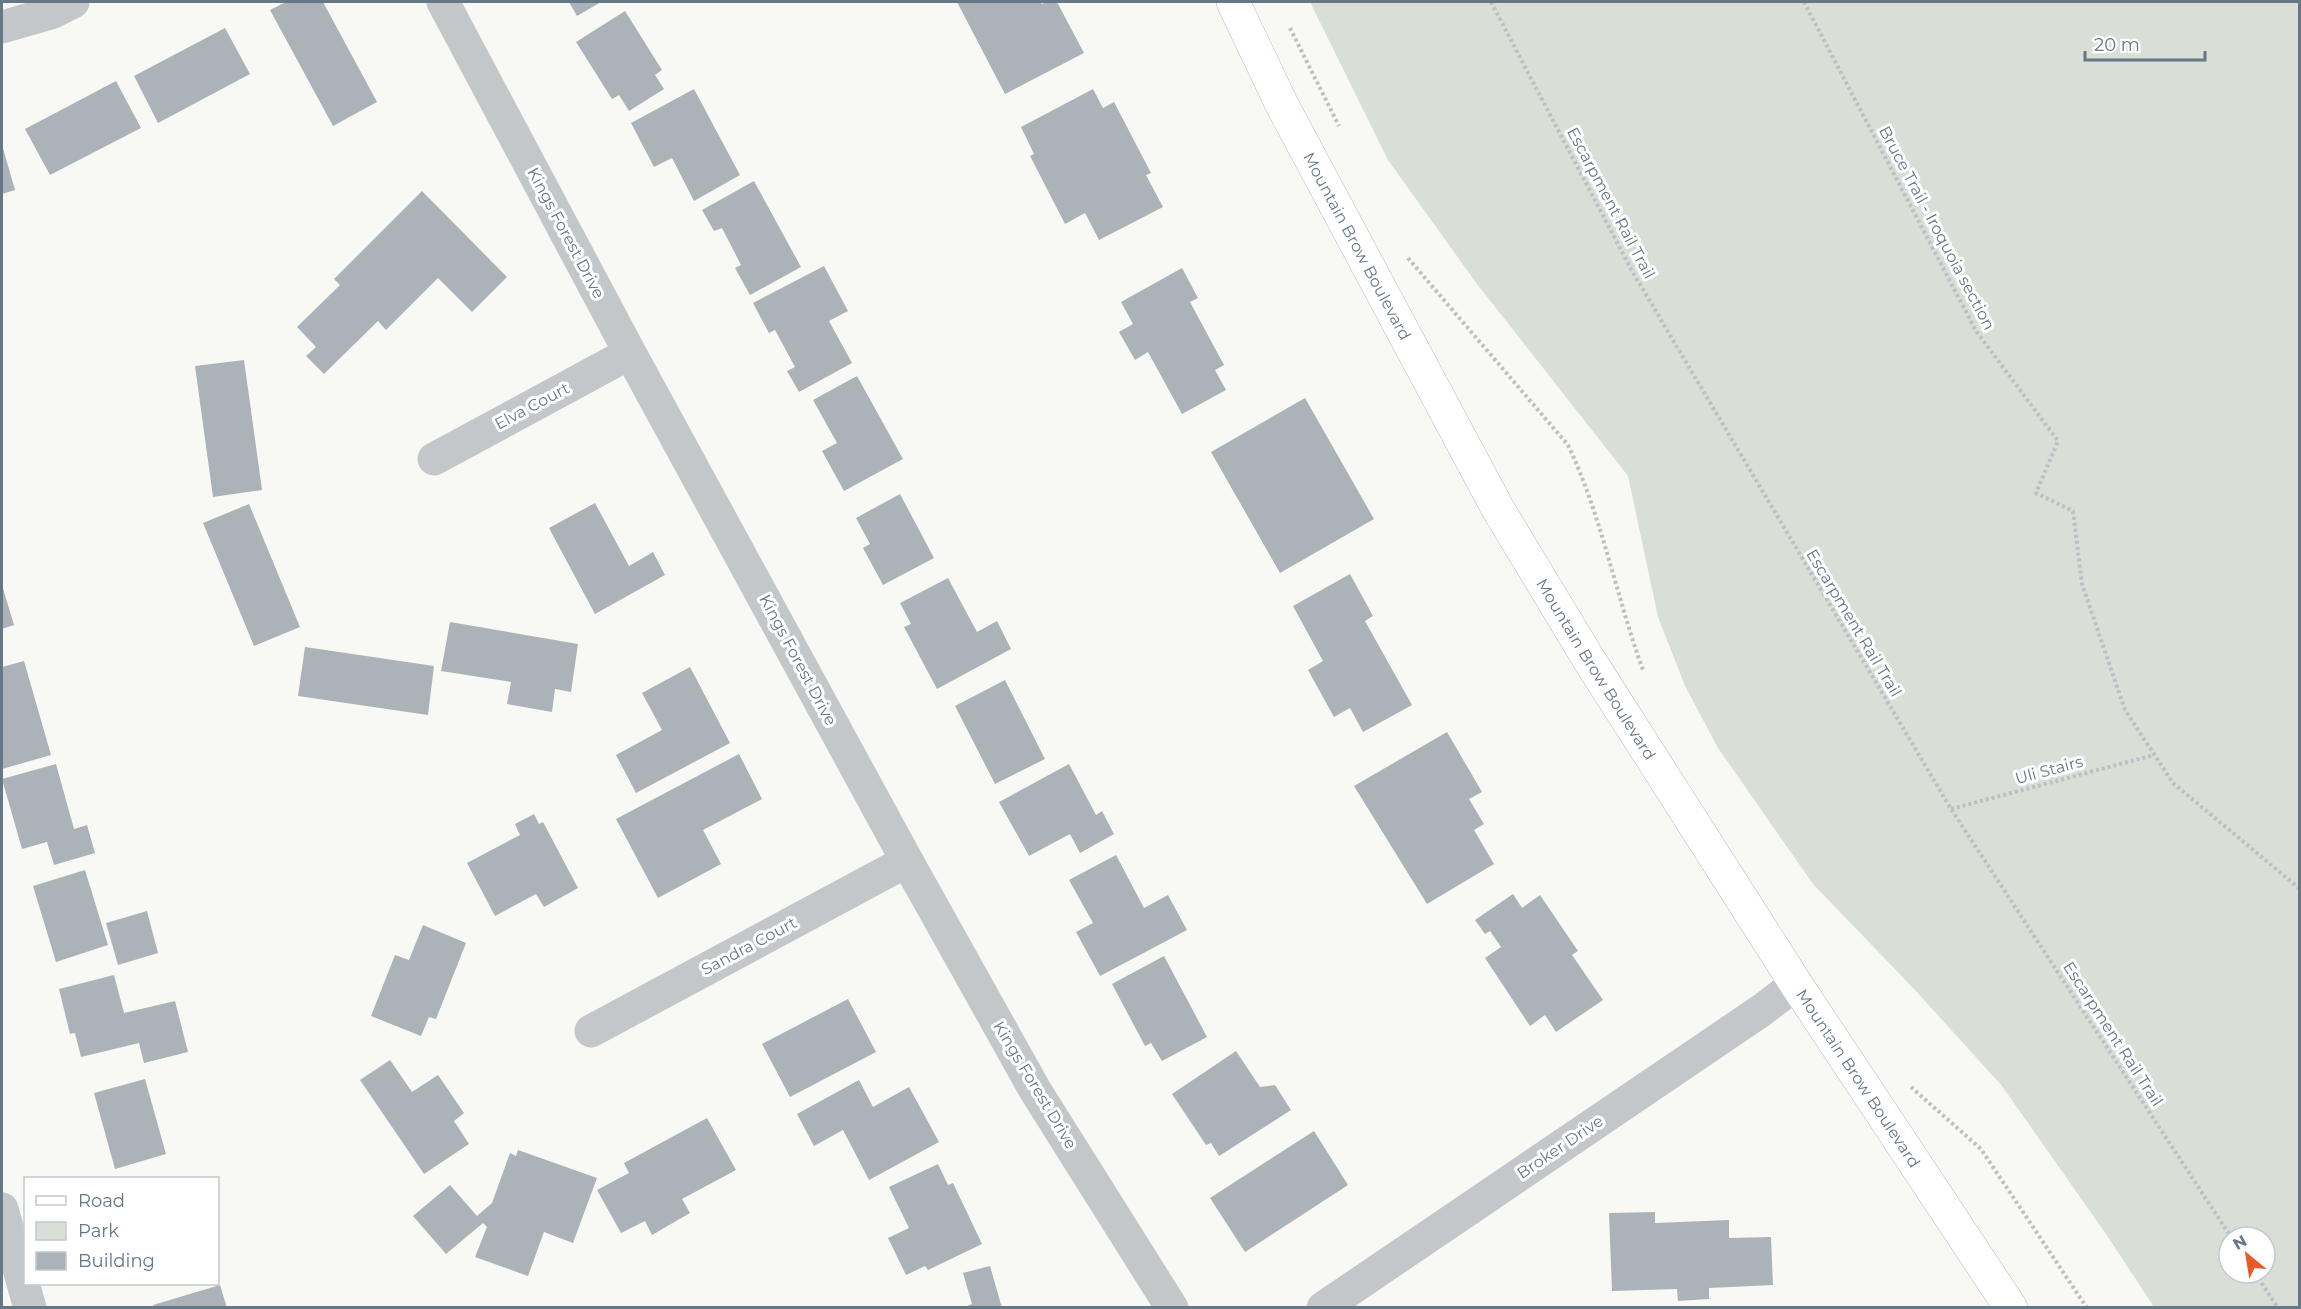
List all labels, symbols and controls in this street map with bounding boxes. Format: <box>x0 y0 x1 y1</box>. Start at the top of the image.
scale bar <box>2085 24 2205 62</box>
text: 20 m <box>2094 34 2140 56</box>
street label: Bruce Trail - Iroquoia section <box>1875 123 1999 333</box>
street label: Escarpment Rail Trail <box>1563 124 1659 282</box>
street label: Mountain Brow Boulevard <box>1300 149 1415 343</box>
street label: Kings Forest Drive <box>523 164 609 302</box>
street label: Elva Court <box>491 378 573 434</box>
street label: Escarpment Rail Trail <box>1802 546 1906 700</box>
street label: Mountain Brow Boulevard <box>1533 575 1660 763</box>
street label: Kings Forest Drive <box>755 591 841 729</box>
street label: Uli Stairs <box>2013 752 2085 788</box>
street label: Sandra Court <box>698 913 800 979</box>
street label: Escarpment Rail Trail <box>2059 958 2167 1110</box>
street label: Mountain Brow Boulevard <box>1793 985 1924 1171</box>
street label: Kings Forest Drive <box>989 1018 1081 1152</box>
street label: Broker Drive <box>1513 1111 1607 1183</box>
legend <box>24 1177 219 1285</box>
text: Road <box>78 1190 125 1212</box>
text: Park <box>78 1220 119 1242</box>
north arrow <box>2217 1225 2277 1285</box>
text: N <box>2229 1231 2250 1254</box>
text: Building <box>78 1250 155 1272</box>

